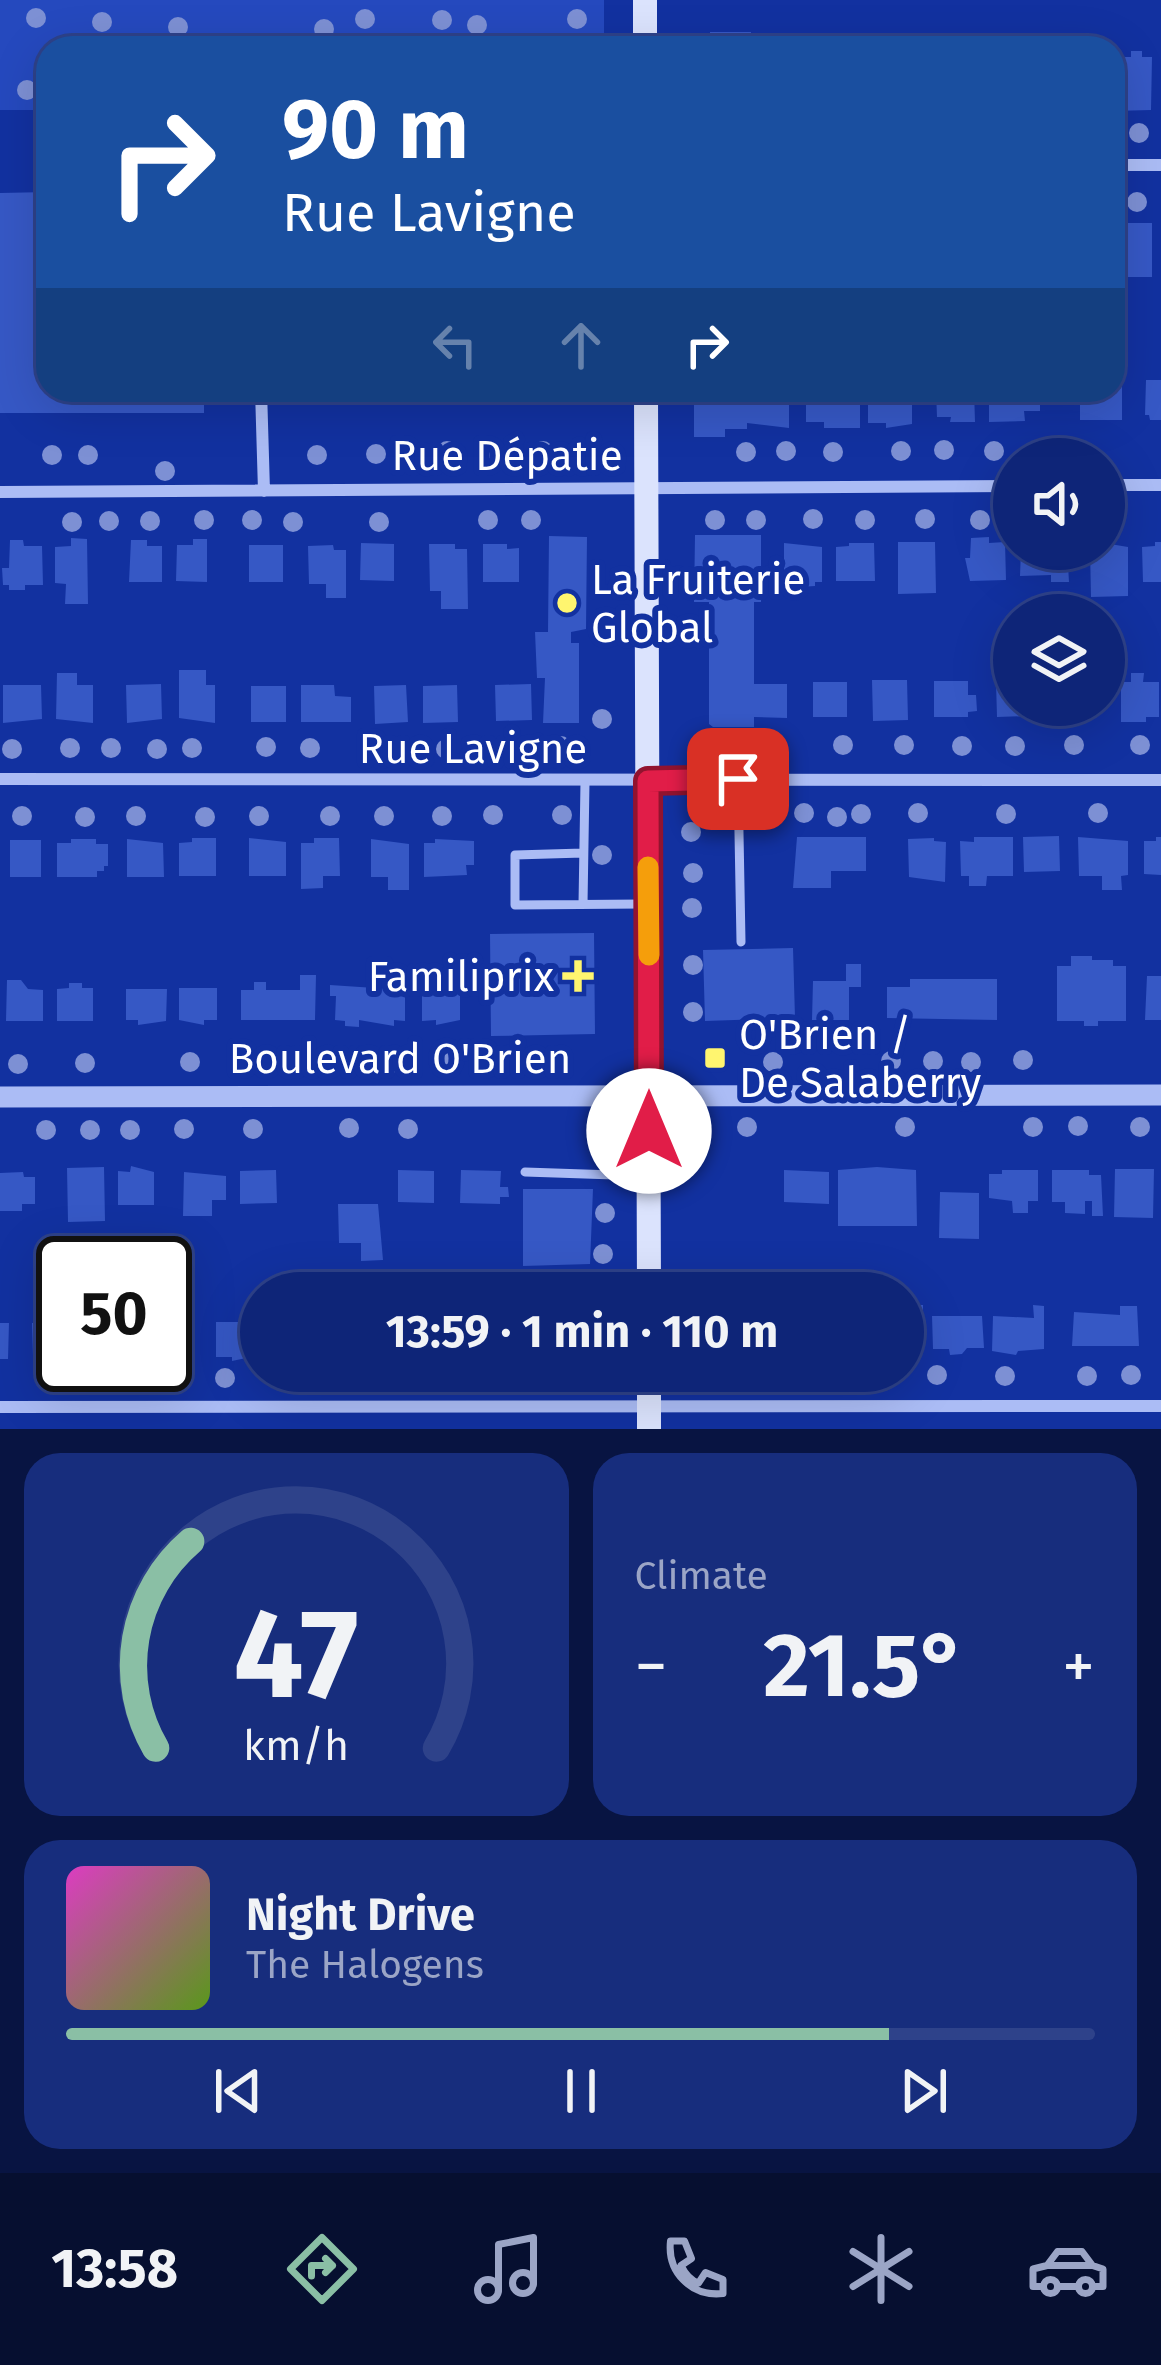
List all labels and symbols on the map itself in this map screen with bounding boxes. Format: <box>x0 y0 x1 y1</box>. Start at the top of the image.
street label: Rue Dépatie <box>391 431 623 481</box>
place label: La Fruiterie Global <box>591 555 806 653</box>
marker: La Fruiterie Global <box>554 590 580 616</box>
street label: Rue Lavigne <box>359 724 587 774</box>
pin <box>687 728 789 830</box>
place label: Familiprix <box>368 952 555 1002</box>
marker: Familiprix <box>565 963 591 989</box>
place label: O'Brien / De Salaberry <box>739 1010 982 1108</box>
street label: Boulevard O'Brien <box>229 1034 571 1084</box>
marker: O'Brien / De Salaberry <box>702 1045 728 1071</box>
position arrow <box>586 1068 712 1194</box>
speed limit sign: 50 <box>36 1236 192 1392</box>

